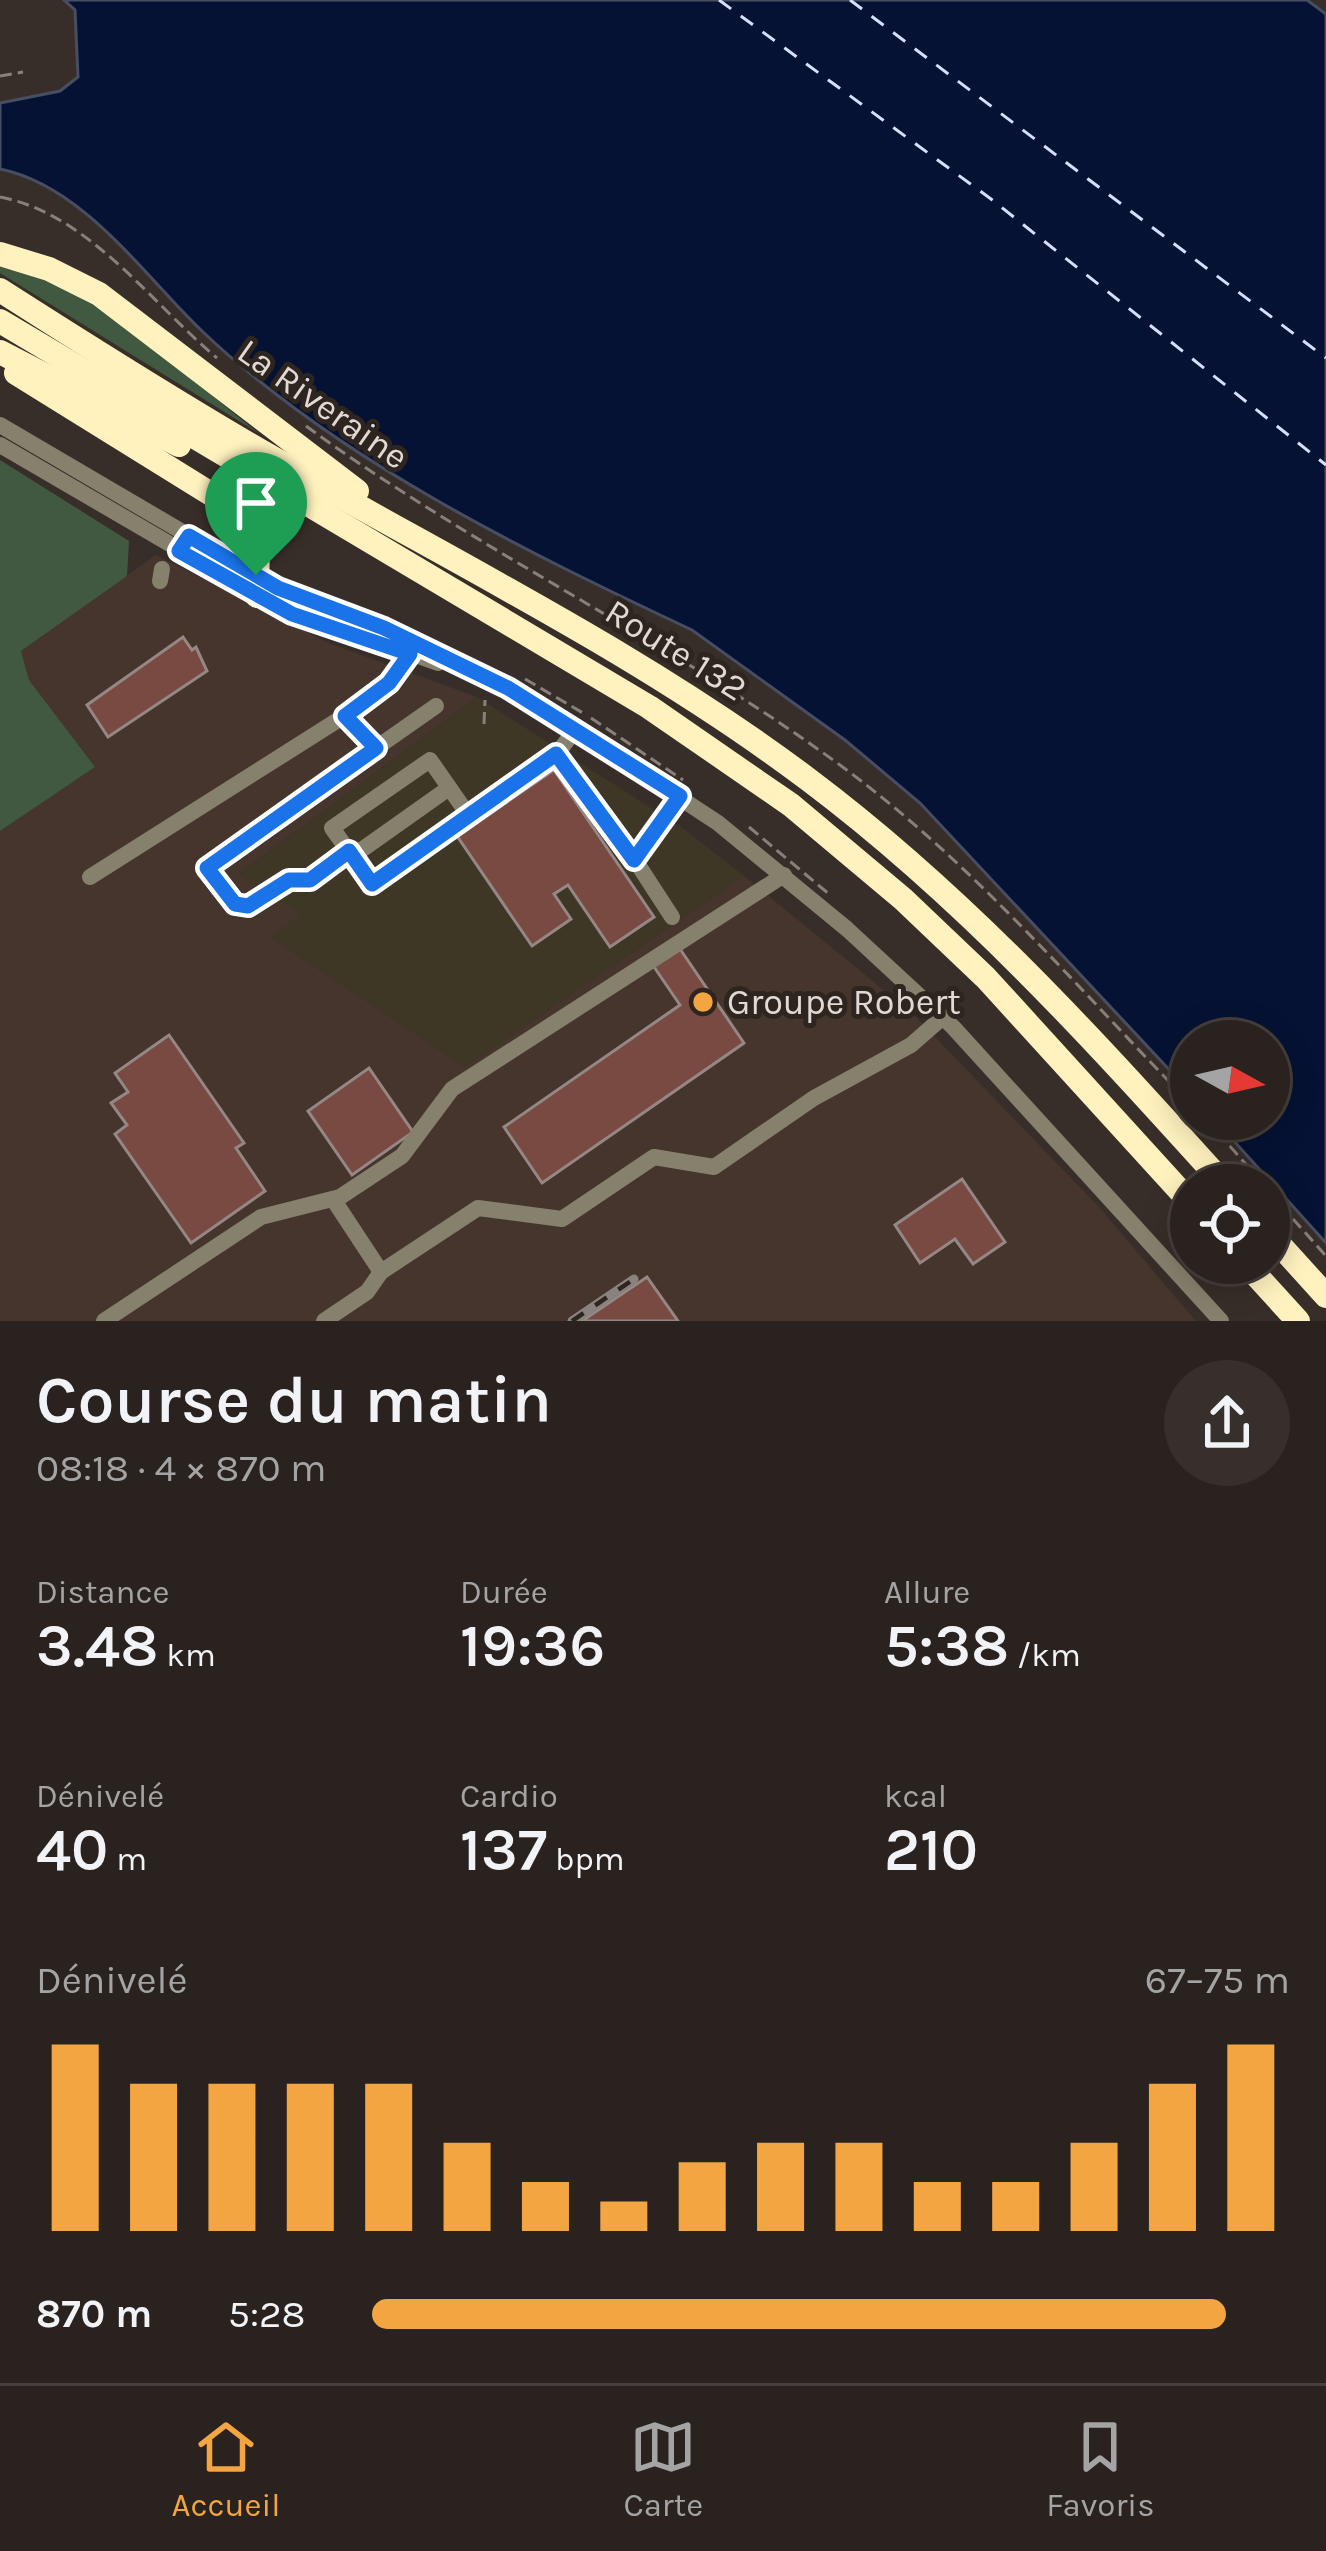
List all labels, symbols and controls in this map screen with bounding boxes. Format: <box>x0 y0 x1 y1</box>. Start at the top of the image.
street label: La Riveraine <box>230 330 416 478</box>
pin <box>205 452 307 575</box>
icon: arrive <box>223 470 289 536</box>
street label: Route 132 <box>598 590 754 710</box>
place label: Groupe Robert <box>727 981 961 1023</box>
marker: Groupe Robert <box>690 989 716 1015</box>
north arrow <box>1170 1020 1290 1140</box>
map controls <box>1170 1020 1290 1284</box>
button: locate <box>1170 1164 1290 1284</box>
button: share <box>1164 1360 1290 1486</box>
text: Course du matin <box>36 1361 552 1439</box>
text: 08:18 · 4 × 870 m <box>36 1445 326 1491</box>
text: Distance <box>36 1573 169 1611</box>
text: Durée <box>460 1573 548 1611</box>
text: Allure <box>884 1573 970 1611</box>
text: 3.48 <box>36 1611 158 1681</box>
text: 19:36 <box>460 1611 605 1681</box>
text: 5:38 <box>884 1611 1009 1681</box>
text: km <box>158 1636 216 1674</box>
text: /km <box>1009 1636 1081 1674</box>
text: Dénivelé <box>36 1777 164 1815</box>
text: Cardio <box>460 1777 558 1815</box>
text: kcal <box>884 1777 947 1815</box>
text: 40 <box>36 1815 108 1885</box>
text: 137 <box>460 1815 547 1885</box>
text: 210 <box>884 1815 978 1885</box>
text: m <box>108 1840 147 1878</box>
text: bpm <box>547 1840 625 1878</box>
text: Dénivelé <box>36 1957 188 2003</box>
text: 67–75 m <box>1145 1957 1290 2003</box>
text: 870 m <box>36 2291 152 2337</box>
text: 5:28 <box>228 2291 306 2337</box>
tab: Accueil <box>171 2414 281 2524</box>
tab: Carte <box>623 2414 703 2524</box>
tab: Favoris <box>1046 2414 1155 2524</box>

